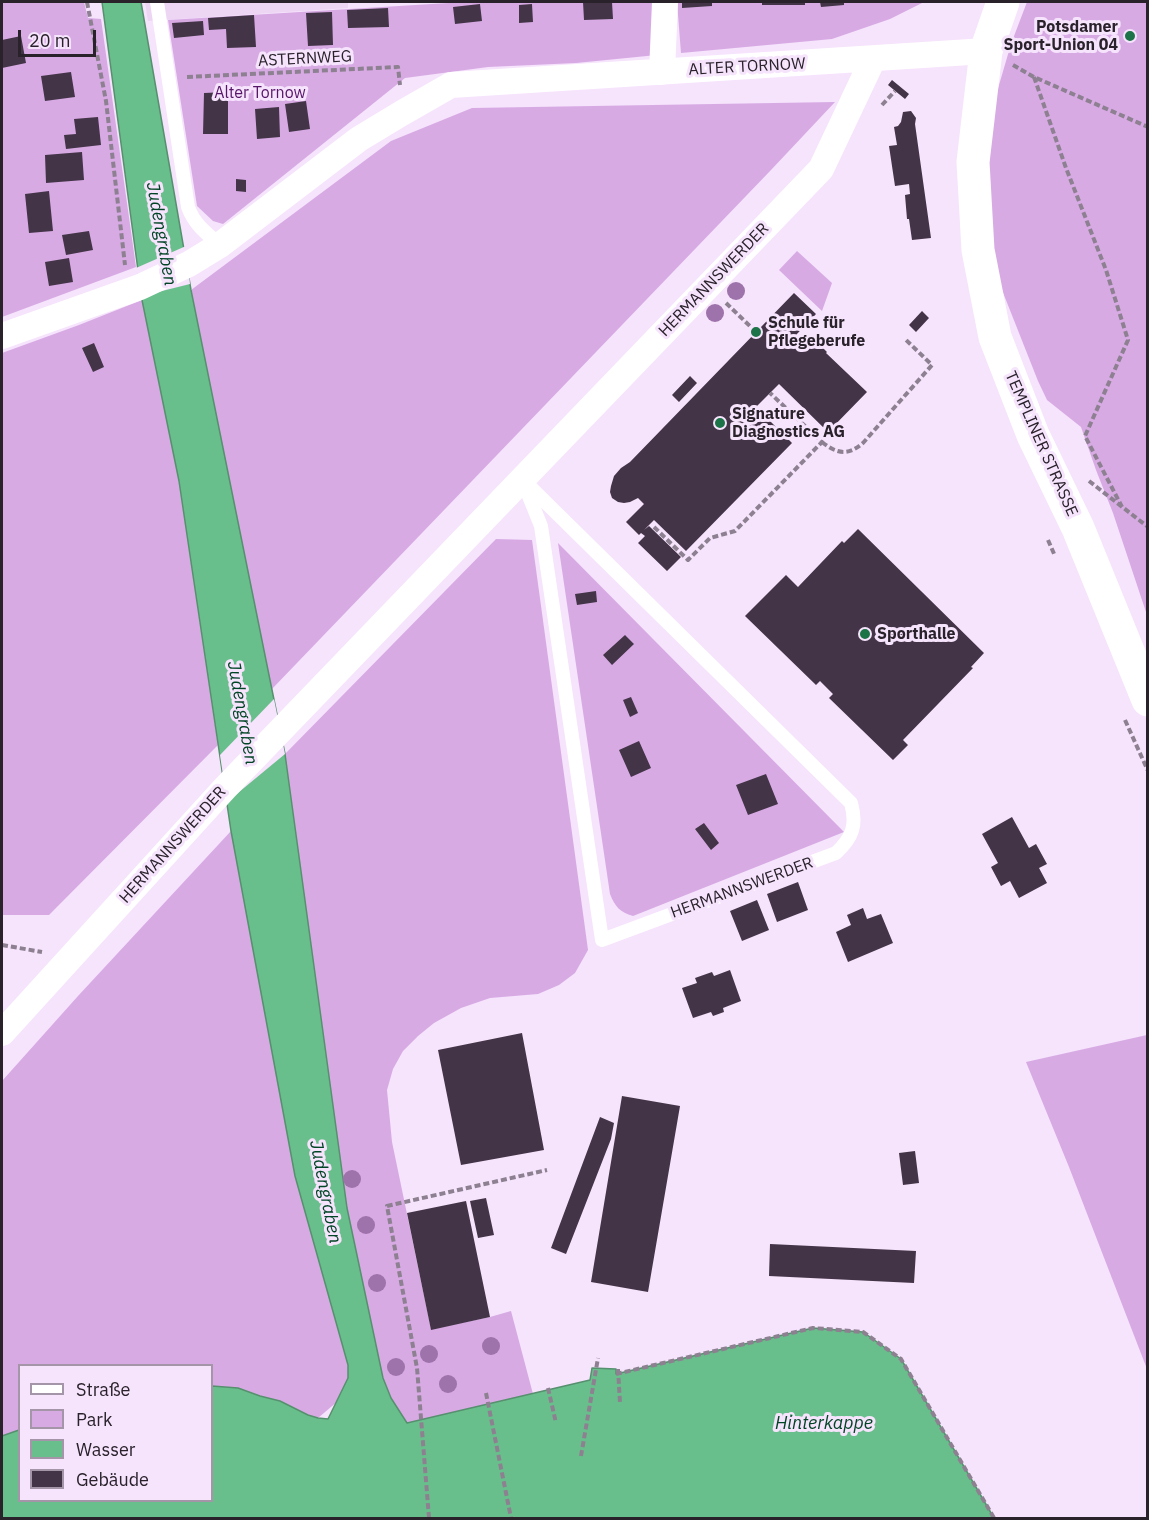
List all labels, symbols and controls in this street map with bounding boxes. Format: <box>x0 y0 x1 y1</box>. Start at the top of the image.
place label: Potsdamer Sport-Union 04 <box>1004 17 1118 55</box>
scale bar <box>21 18 99 56</box>
text: 20 m <box>29 29 71 52</box>
marker: Potsdamer Sport-Union 04 <box>1123 29 1137 43</box>
street label: ASTERNWEG <box>258 47 352 71</box>
street label: ALTER TORNOW <box>688 54 806 80</box>
park label: Alter Tornow <box>214 83 306 103</box>
water label: Judengraben <box>141 181 181 287</box>
street label: HERMANNSWERDER <box>655 219 773 341</box>
place label: Schule für Pflegeberufe <box>768 313 865 351</box>
marker: Schule für Pflegeberufe <box>749 325 763 339</box>
street label: TEMPLINER STRASSE <box>1000 369 1082 519</box>
place label: Signature Diagnostics AG <box>732 404 845 442</box>
marker: Signature Diagnostics AG <box>713 416 727 430</box>
place label: Sporthalle <box>877 624 956 644</box>
marker: Sporthalle <box>858 627 872 641</box>
water label: Judengraben <box>222 660 262 766</box>
street label: HERMANNSWERDER <box>116 783 230 907</box>
street label: HERMANNSWERDER <box>668 853 816 923</box>
water label: Judengraben <box>304 1139 346 1245</box>
legend <box>18 1364 213 1502</box>
text: Straße <box>76 1378 130 1401</box>
text: Park <box>76 1408 112 1431</box>
water label: Hinterkappe <box>775 1413 873 1435</box>
text: Wasser <box>76 1438 135 1461</box>
text: Gebäude <box>76 1468 149 1491</box>

